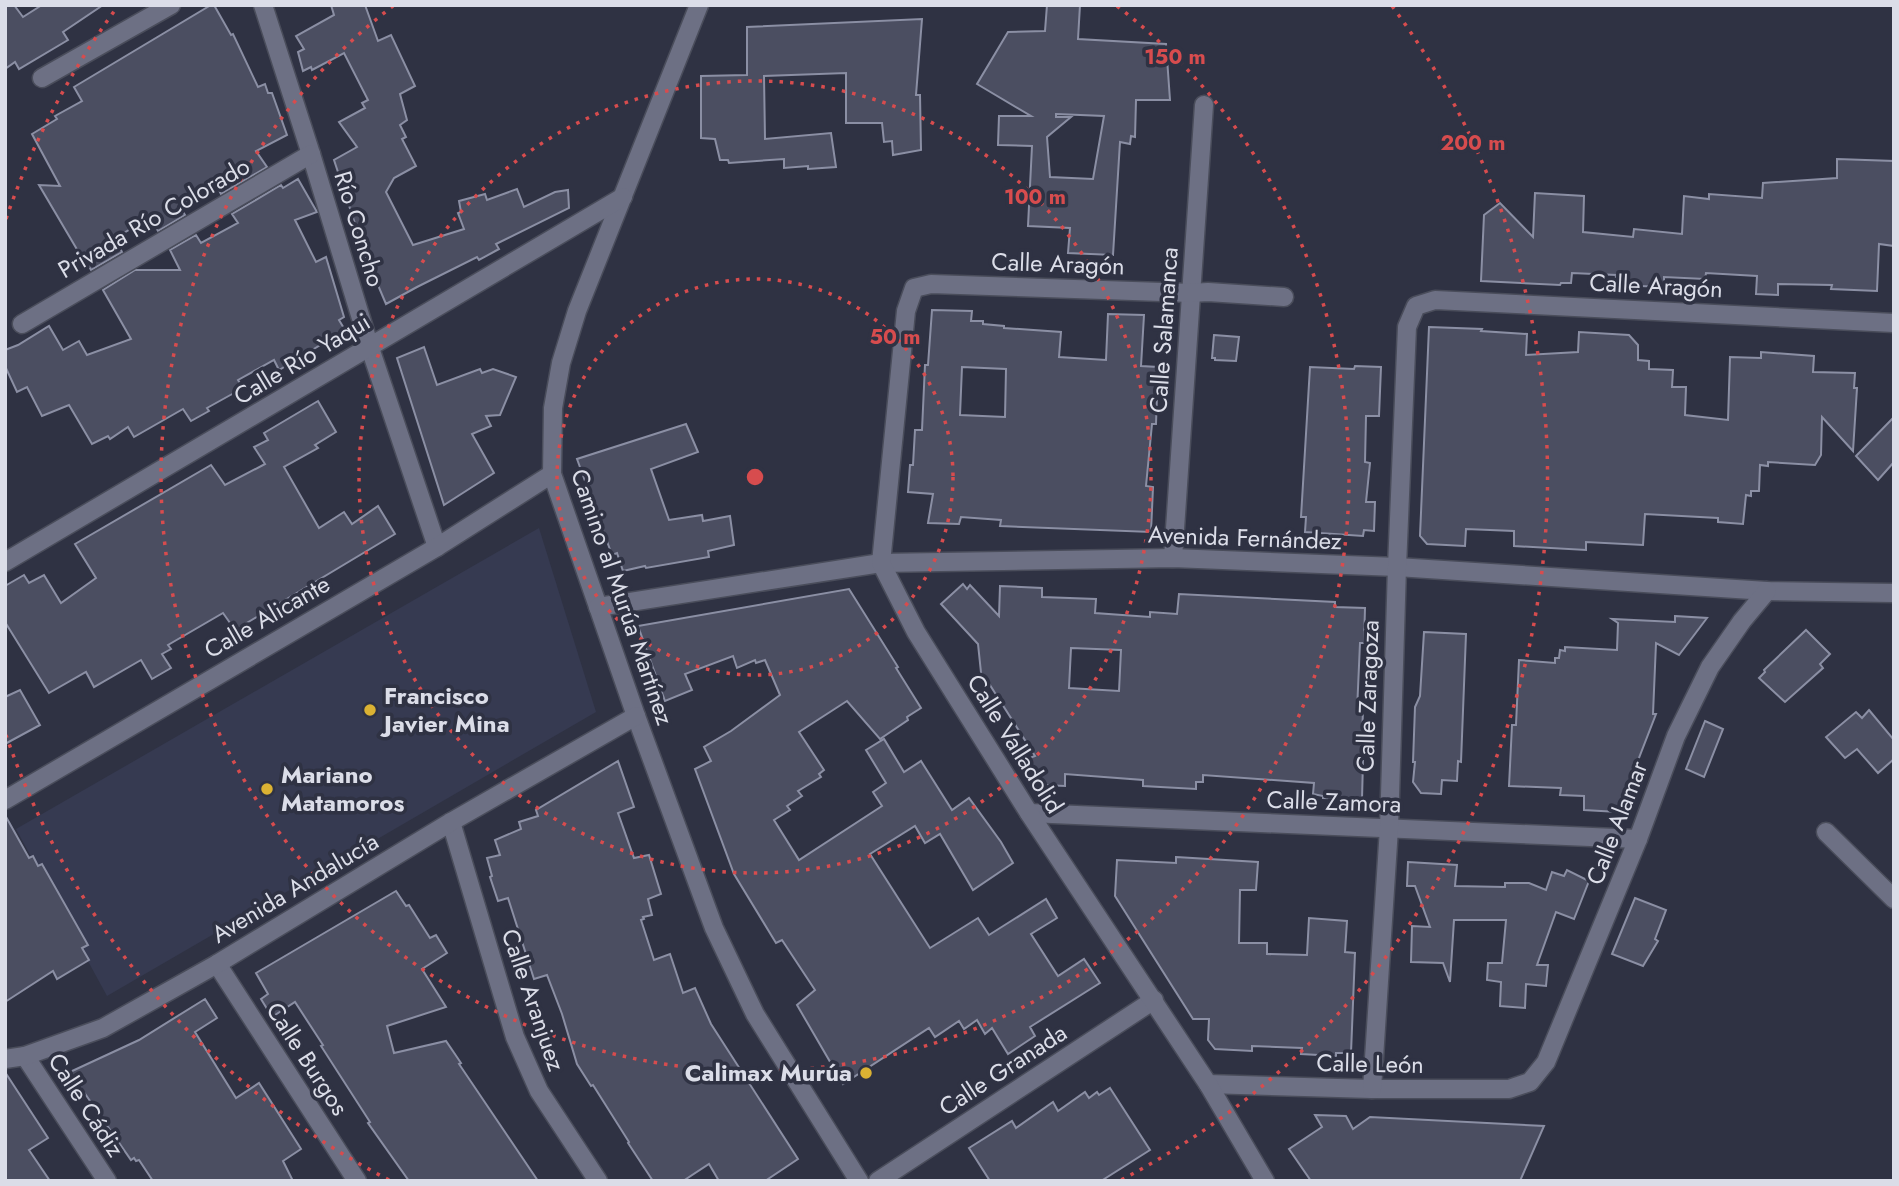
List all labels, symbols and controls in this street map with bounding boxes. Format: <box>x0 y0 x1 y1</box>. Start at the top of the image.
text: 150 m <box>1144 42 1206 72</box>
text: 200 m <box>1440 128 1506 158</box>
street label: Privada Río Colorado <box>51 148 256 287</box>
street label: Río Concho <box>325 167 394 291</box>
text: 100 m <box>1004 182 1066 212</box>
street label: Calle Aragón <box>991 244 1125 283</box>
street label: Calle Salamanca <box>1140 246 1187 414</box>
street label: Calle Aragón <box>1588 265 1724 306</box>
street label: Calle Río Yaqui <box>227 304 377 413</box>
text: 50 m <box>870 322 920 352</box>
street label: Camino al Murúa Martínez <box>562 464 683 730</box>
centre of rings <box>743 465 767 489</box>
street label: Avenida Fernández <box>1148 517 1343 558</box>
street label: Calle Alicante <box>197 566 336 667</box>
street label: Calle Zaragoza <box>1347 619 1388 773</box>
street label: Calle Valladolid <box>959 667 1072 820</box>
place label: Francisco Javier Mina <box>380 678 510 741</box>
marker: Francisco Javier Mina <box>362 702 378 718</box>
street label: Calle Alamar <box>1577 755 1656 890</box>
place label: Mariano Matamoros <box>281 757 404 820</box>
marker: Mariano Matamoros <box>259 781 275 797</box>
street label: Calle Zamora <box>1266 782 1402 821</box>
street label: Avenida Andalucía <box>205 824 385 951</box>
street label: Calle Aranjuez <box>493 924 574 1076</box>
street label: Calle Burgos <box>258 995 357 1122</box>
street label: Calle Granada <box>932 1015 1074 1124</box>
street label: Calle León <box>1316 1045 1424 1082</box>
street label: Calle Cádiz <box>40 1046 133 1164</box>
place label: Calimax Murúa <box>685 1055 852 1090</box>
marker: Calimax Murúa <box>858 1065 874 1081</box>

